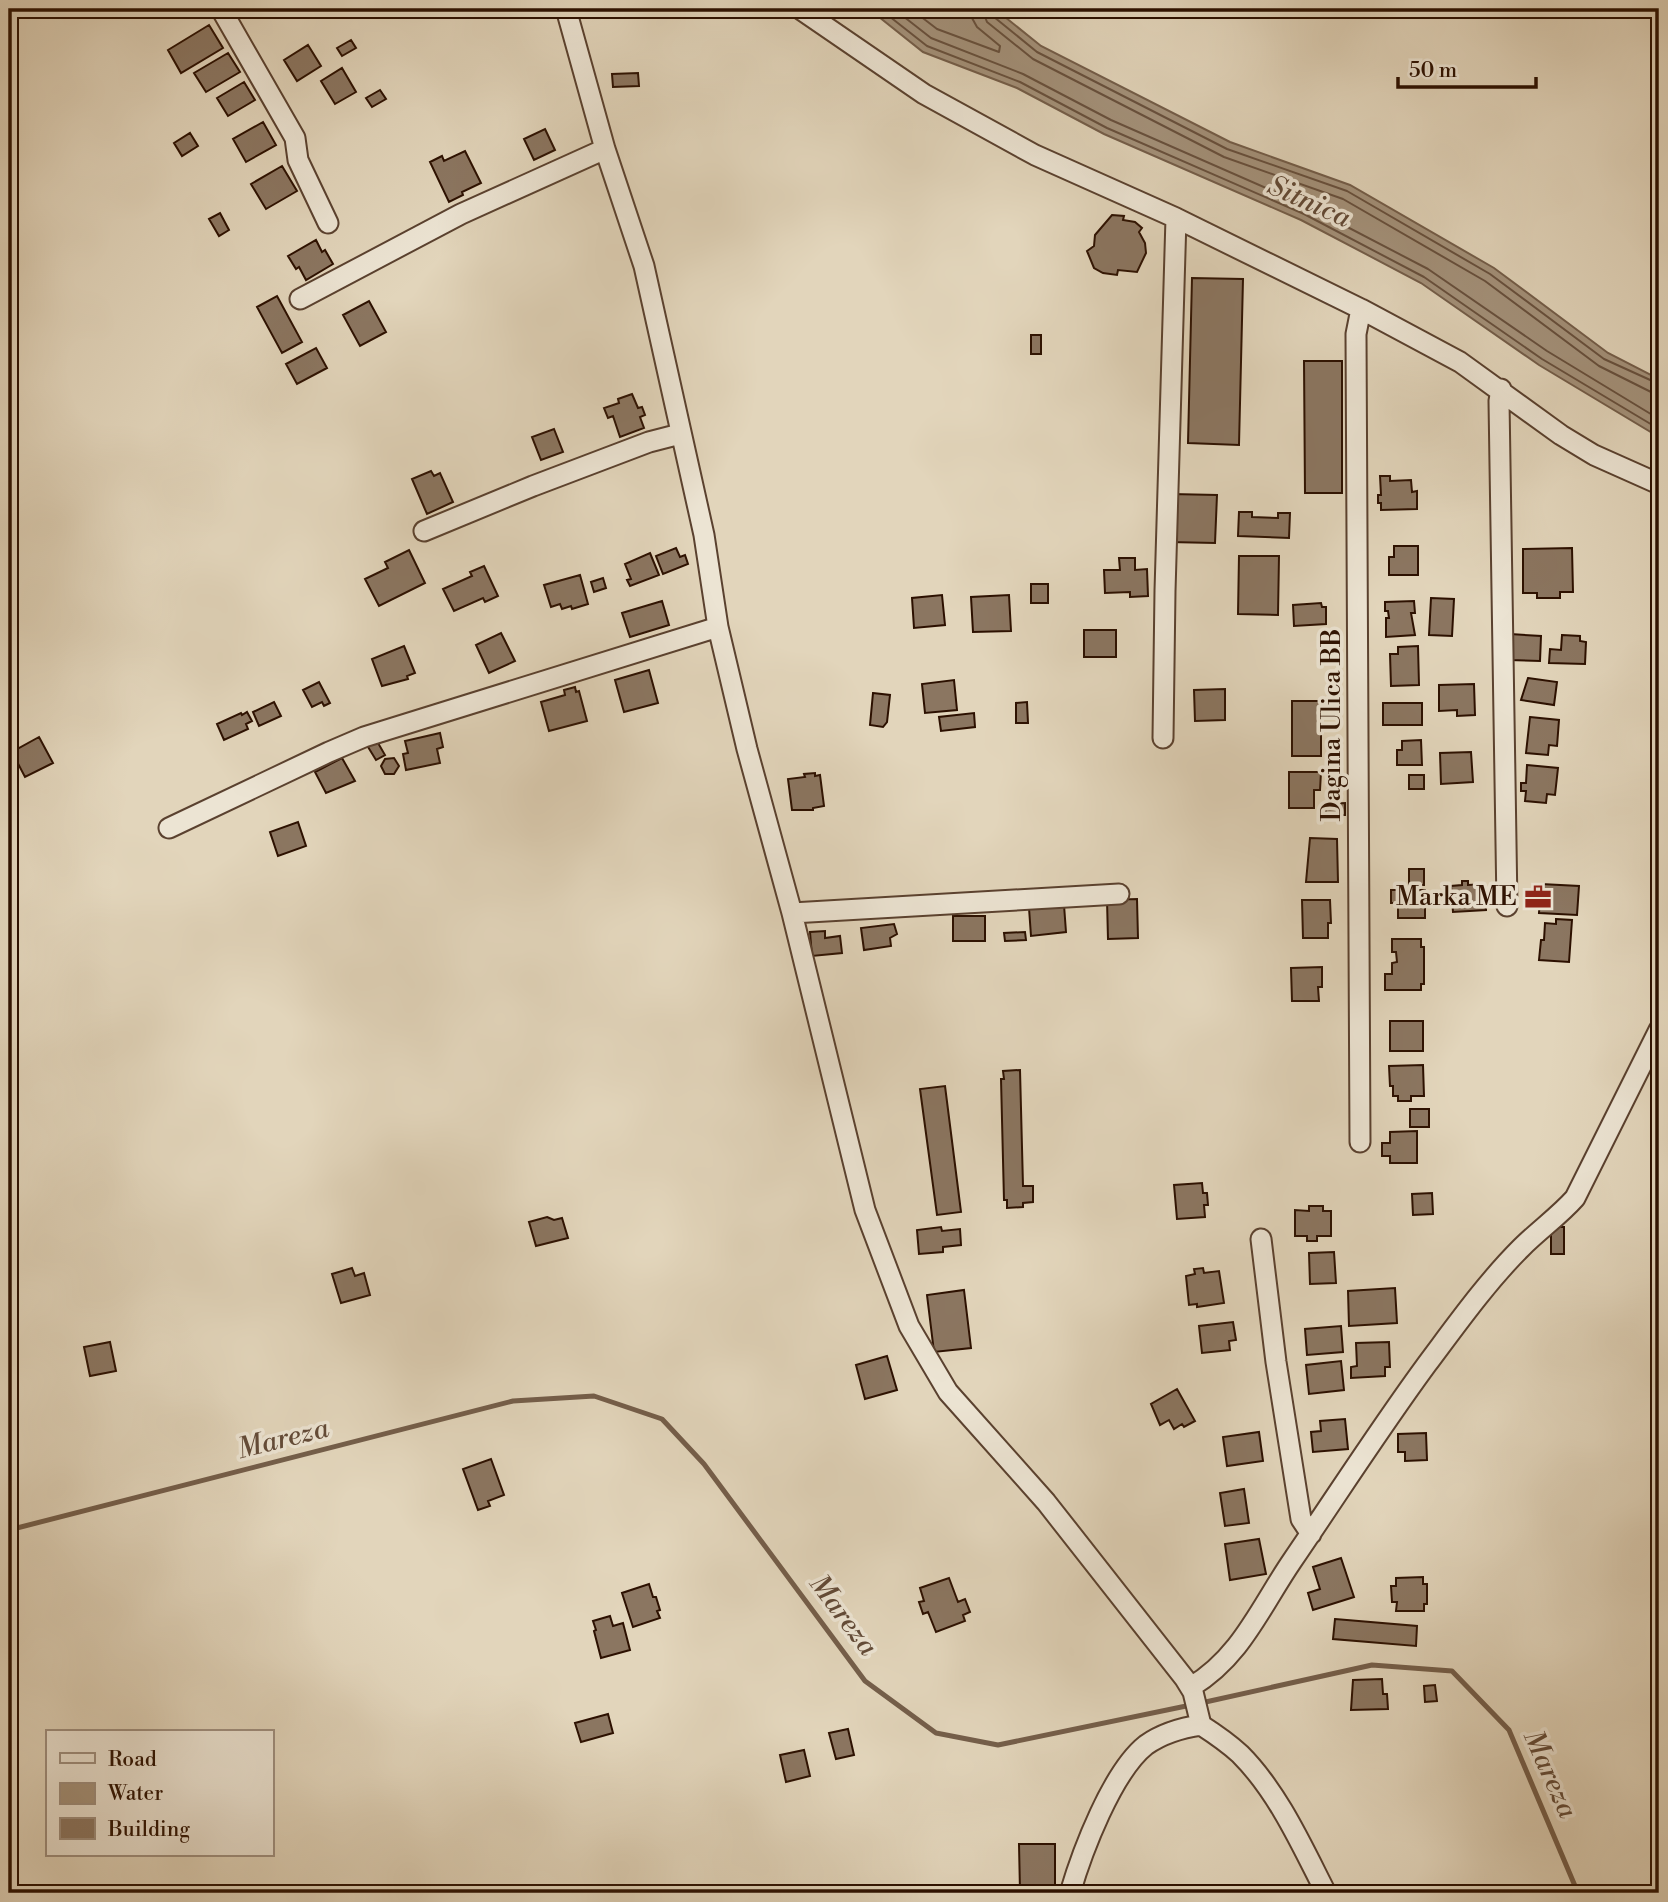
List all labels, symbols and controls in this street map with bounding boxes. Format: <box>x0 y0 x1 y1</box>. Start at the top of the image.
scale bar <box>1398 46 1537 90</box>
text: 50 m <box>1409 58 1457 84</box>
water label: Sitnica <box>1262 168 1356 236</box>
street label: Dagina Ulica BB <box>1316 628 1348 822</box>
place label: Marka ME <box>1396 881 1517 913</box>
office icon: Marka ME <box>1523 882 1553 912</box>
water label: Mareza <box>234 1411 333 1467</box>
water label: Mareza <box>801 1567 885 1663</box>
water label: Mareza <box>1515 1724 1585 1824</box>
legend <box>46 1730 273 1856</box>
text: Road <box>108 1747 157 1773</box>
text: Water <box>107 1781 163 1807</box>
text: Building <box>107 1817 190 1843</box>

